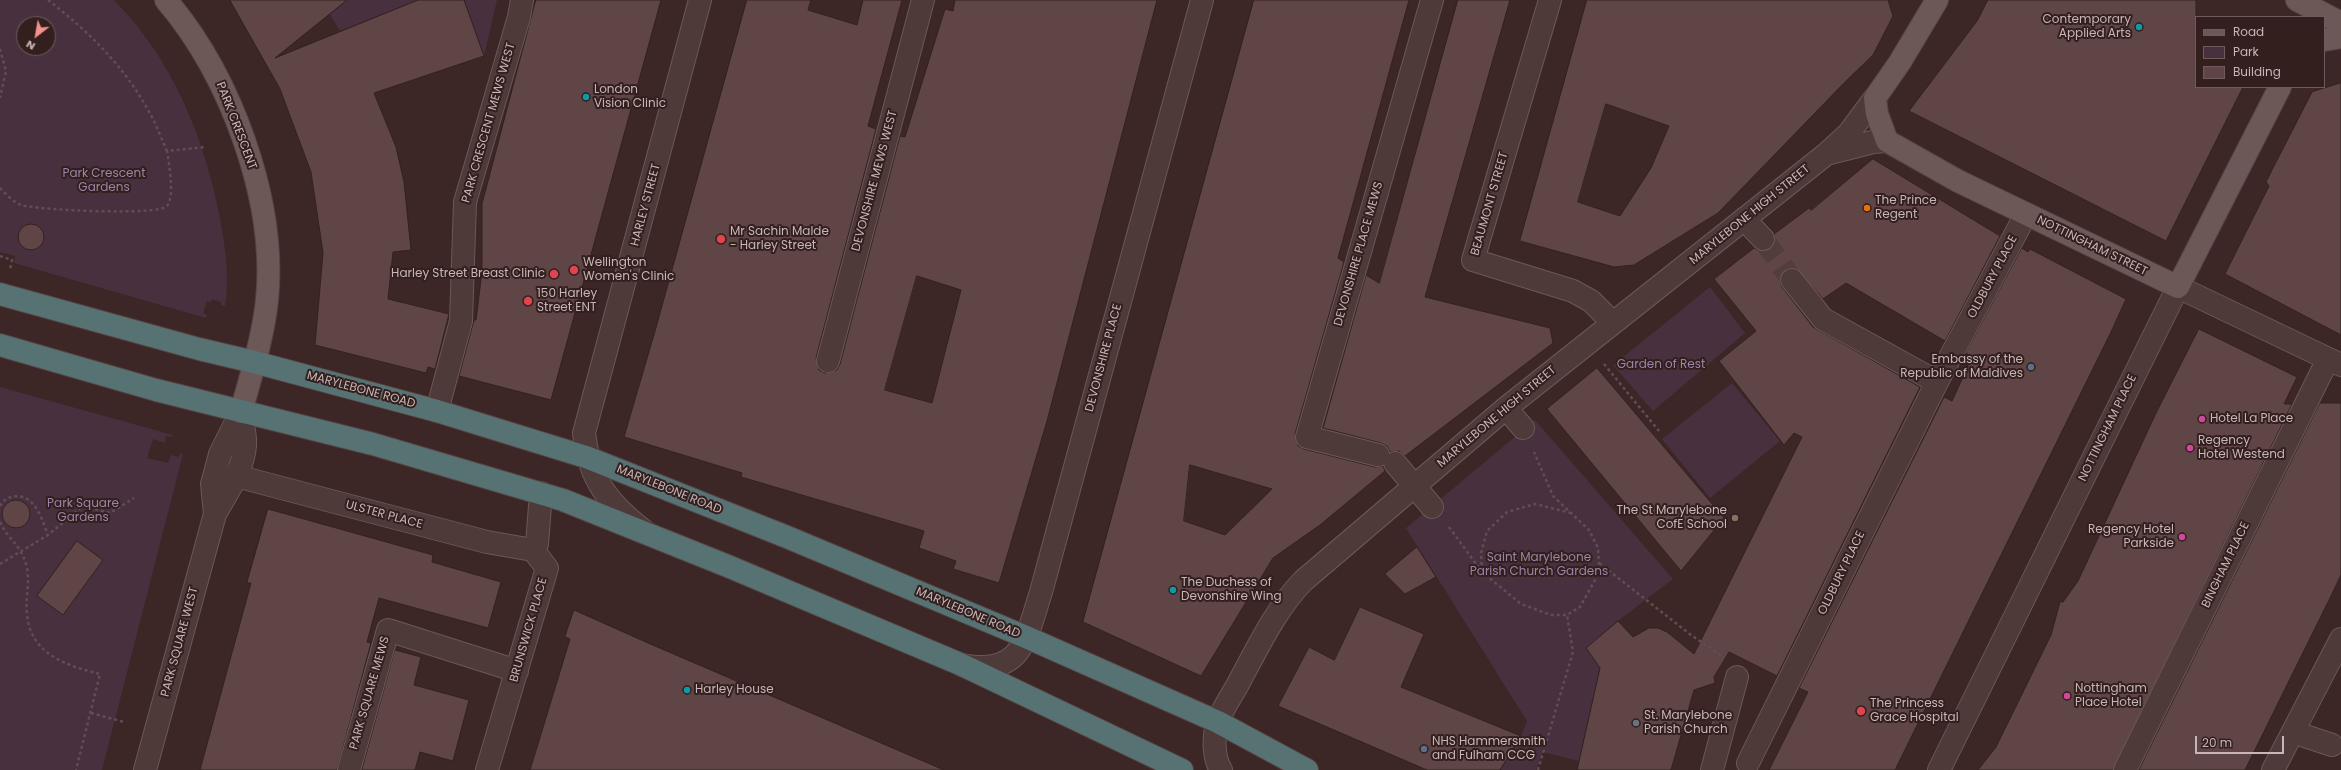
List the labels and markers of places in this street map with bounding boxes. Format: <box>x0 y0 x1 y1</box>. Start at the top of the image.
place label: Contemporary Applied Arts <box>2043 13 2131 41</box>
marker: Contemporary Applied Arts <box>2134 22 2144 32</box>
place label: London Vision Clinic <box>594 83 666 111</box>
marker: London Vision Clinic <box>581 92 591 102</box>
place label: The Prince Regent <box>1875 194 1937 222</box>
marker: The Prince Regent <box>1862 203 1872 213</box>
place label: Mr Sachin Malde - Harley Street <box>730 225 829 253</box>
marker: Mr Sachin Malde - Harley Street <box>715 233 727 245</box>
place label: Wellington Women's Clinic <box>583 256 674 284</box>
marker: Wellington Women's Clinic <box>568 264 580 276</box>
place label: Harley Street Breast Clinic <box>391 267 545 281</box>
marker: Harley Street Breast Clinic <box>548 268 560 280</box>
place label: 150 Harley Street ENT <box>537 287 597 315</box>
marker: 150 Harley Street ENT <box>522 295 534 307</box>
place label: Embassy of the Republic of Maldives <box>1900 353 2023 381</box>
marker: Embassy of the Republic of Maldives <box>2026 362 2036 372</box>
place label: Hotel La Place <box>2210 412 2293 426</box>
marker: Hotel La Place <box>2197 414 2207 424</box>
place label: Regency Hotel Westend <box>2198 434 2285 462</box>
marker: Regency Hotel Westend <box>2185 443 2195 453</box>
place label: The St Marylebone CofE School <box>1617 504 1727 532</box>
marker: The St Marylebone CofE School <box>1730 513 1740 523</box>
place label: Regency Hotel Parkside <box>2088 523 2174 551</box>
marker: Regency Hotel Parkside <box>2177 532 2187 542</box>
place label: The Duchess of Devonshire Wing <box>1181 576 1281 604</box>
marker: The Duchess of Devonshire Wing <box>1168 585 1178 595</box>
place label: Nottingham Place Hotel <box>2075 682 2147 710</box>
place label: Harley House <box>695 683 774 697</box>
marker: Harley House <box>682 685 692 695</box>
marker: Nottingham Place Hotel <box>2062 691 2072 701</box>
place label: The Princess Grace Hospital <box>1870 697 1959 725</box>
marker: The Princess Grace Hospital <box>1855 705 1867 717</box>
place label: St. Marylebone Parish Church <box>1644 709 1732 737</box>
marker: St. Marylebone Parish Church <box>1631 718 1641 728</box>
place label: NHS Hammersmith and Fulham CCG <box>1432 735 1546 763</box>
marker: NHS Hammersmith and Fulham CCG <box>1419 744 1429 754</box>

